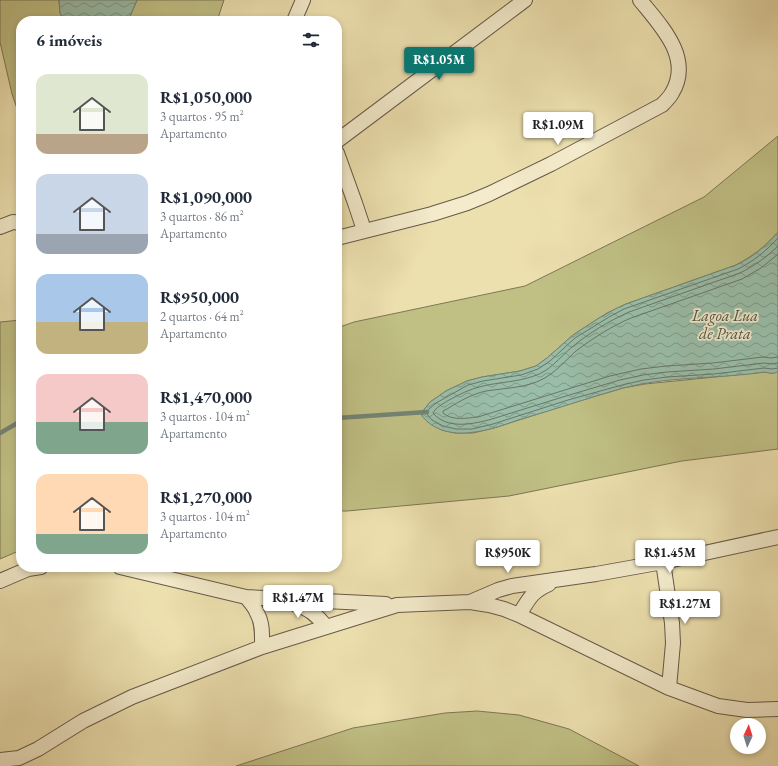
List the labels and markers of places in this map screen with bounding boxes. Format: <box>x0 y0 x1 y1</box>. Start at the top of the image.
pin: R$1.05M <box>402 47 476 81</box>
pin: R$1.09M <box>521 112 595 146</box>
pin: R$950K <box>475 540 541 574</box>
pin: R$1.45M <box>633 540 707 574</box>
pin: R$1.47M <box>261 585 335 619</box>
pin: R$1.27M <box>648 591 722 625</box>

